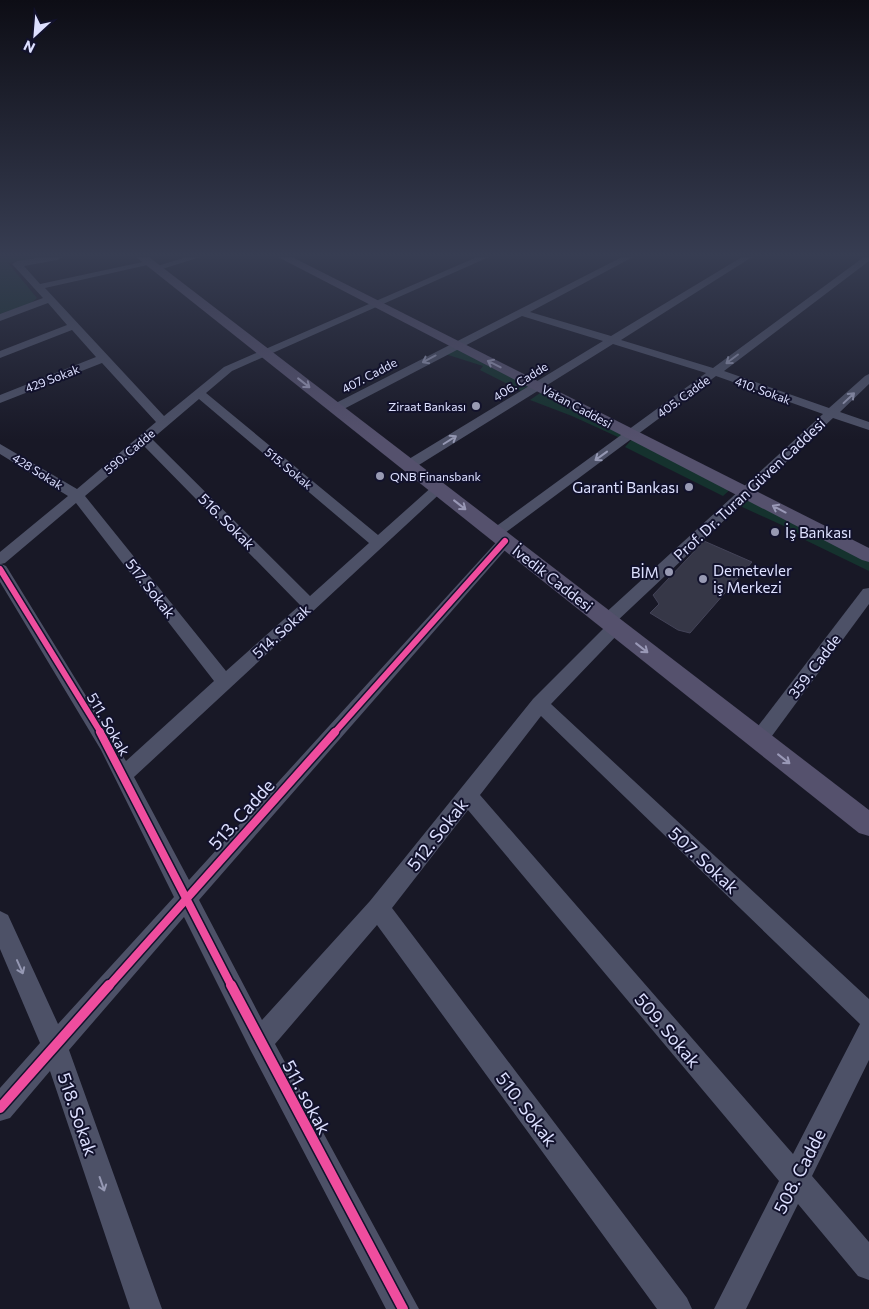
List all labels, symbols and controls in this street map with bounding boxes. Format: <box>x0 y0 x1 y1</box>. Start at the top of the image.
north arrow <box>10 10 60 60</box>
text: N <box>21 37 38 57</box>
one-way arrow <box>725 354 738 365</box>
street label: 407. Cadde <box>339 355 399 395</box>
one-way arrow <box>422 355 437 364</box>
one-way arrow <box>487 358 502 368</box>
street label: 406. Cadde <box>490 359 550 403</box>
street label: 429 Sokak <box>23 361 81 395</box>
street label: 405. Cadde <box>654 372 712 420</box>
street label: 410. Sokak <box>733 373 793 407</box>
one-way arrow <box>297 378 310 389</box>
street label: Vatan Caddesi <box>540 382 614 430</box>
one-way arrow <box>842 392 855 404</box>
place label: Ziraat Bankası <box>388 399 466 413</box>
marker: Ziraat Bankası <box>470 400 482 412</box>
street label: Prof. Dr. Turan Güven Caddesi <box>670 414 828 564</box>
street label: 590. Cadde <box>101 426 157 476</box>
one-way arrow <box>443 434 457 444</box>
street label: 515. Sokak <box>263 444 316 492</box>
street label: 428 Sokak <box>10 450 66 492</box>
one-way arrow <box>594 451 608 461</box>
place label: QNB Finansbank <box>390 469 482 483</box>
marker: QNB Finansbank <box>374 470 386 482</box>
place label: Garanti Bankası <box>572 478 679 496</box>
marker: Garanti Bankası <box>683 481 695 493</box>
street label: 516. Sokak <box>195 489 259 553</box>
one-way arrow <box>453 499 466 510</box>
one-way arrow <box>772 504 787 513</box>
place label: İş Bankası <box>785 523 852 541</box>
marker: İş Bankası <box>769 526 781 538</box>
street label: İvedik Caddesi <box>509 541 597 615</box>
street label: 517. Sokak <box>122 555 180 621</box>
place label: Demetevler iş Merkezi <box>713 561 792 596</box>
place label: BİM <box>631 563 659 581</box>
marker: BİM <box>663 566 675 578</box>
marker: Demetevler iş Merkezi <box>697 573 709 585</box>
street label: 514. Sokak <box>248 600 314 662</box>
street label: 359. Cadde <box>784 630 844 702</box>
one-way arrow <box>635 643 648 654</box>
street label: 511. Sokak <box>84 689 134 759</box>
one-way arrow <box>777 754 791 764</box>
street label: 513. Cadde <box>203 774 279 854</box>
street label: 512. Sokak <box>402 793 472 875</box>
street label: 507. Sokak <box>664 822 744 898</box>
one-way arrow <box>15 959 25 974</box>
street label: 509. Sokak <box>630 988 706 1072</box>
street label: 511. sokak <box>278 1056 336 1138</box>
street label: 510. Sokak <box>492 1067 562 1151</box>
street label: 518. Sokak <box>54 1069 103 1159</box>
street label: 508. Cadde <box>768 1125 830 1217</box>
one-way arrow <box>98 1176 107 1191</box>

